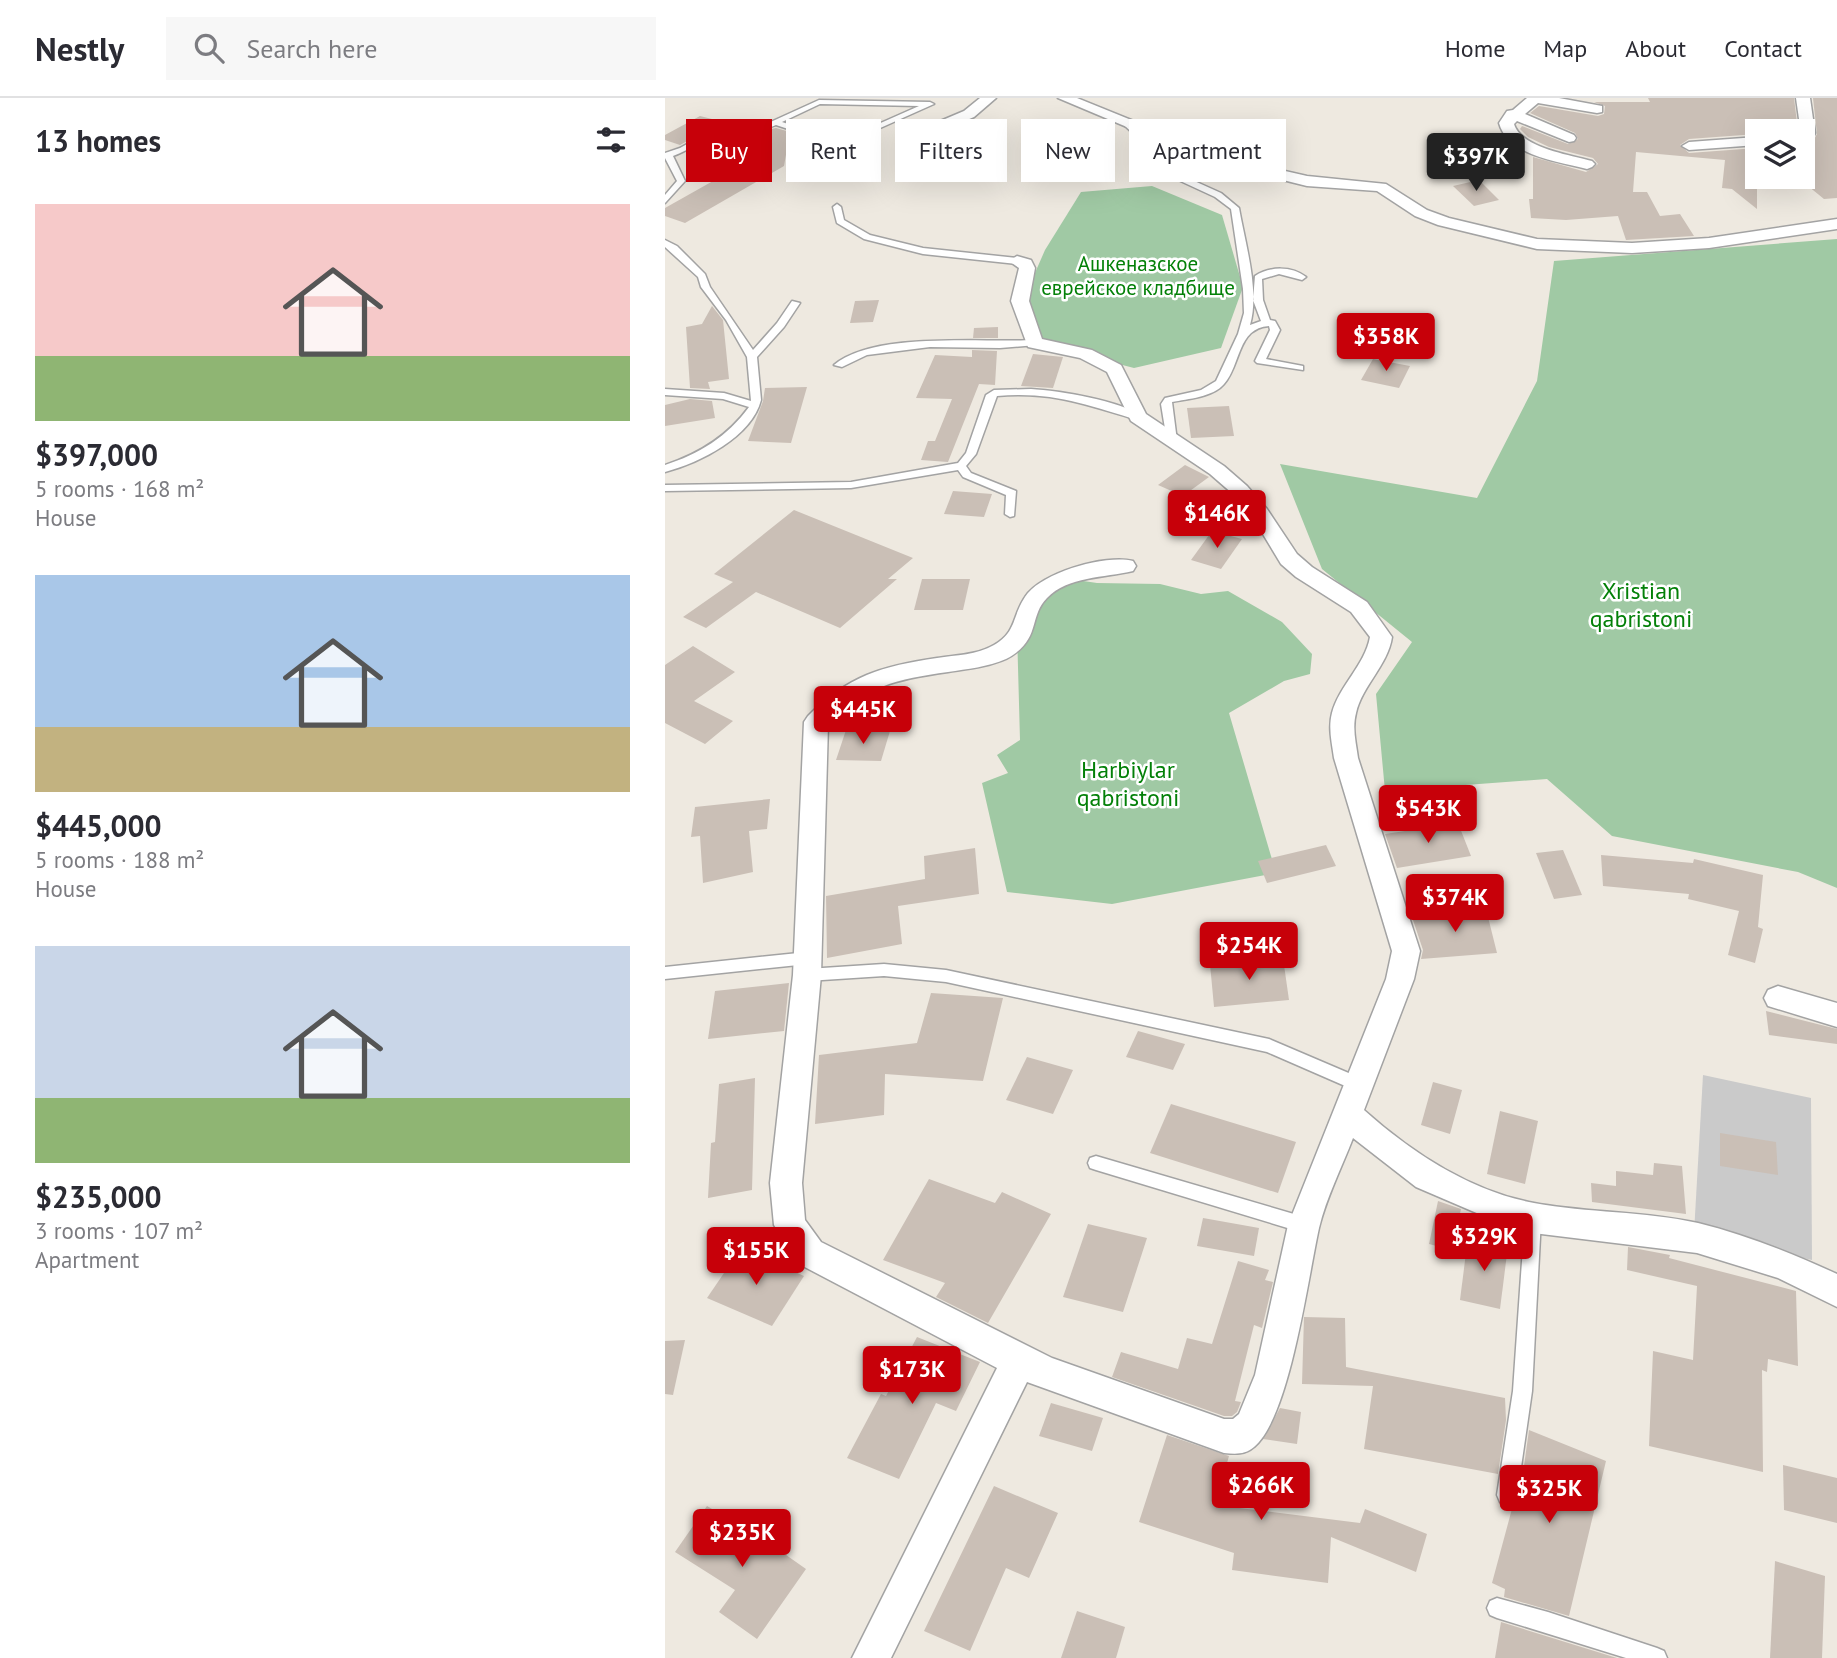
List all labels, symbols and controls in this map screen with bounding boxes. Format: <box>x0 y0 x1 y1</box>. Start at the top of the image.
search box <box>166 17 656 80</box>
text: Nestly <box>35 27 124 70</box>
icon: search <box>190 29 228 67</box>
text: Search here <box>246 32 378 65</box>
text: Home <box>1445 33 1505 64</box>
text: Map <box>1543 33 1587 64</box>
text: About <box>1625 33 1686 64</box>
text: Contact <box>1724 33 1802 64</box>
chip: Buy <box>686 119 772 182</box>
chip: Rent <box>786 119 881 182</box>
chip: Filters <box>895 119 1007 182</box>
chip: New <box>1021 119 1115 182</box>
chip: Apartment <box>1129 119 1286 182</box>
map controls <box>1745 119 1815 189</box>
button: layers <box>1745 119 1815 189</box>
text: 13 homes <box>35 121 161 160</box>
icon: filters <box>592 121 630 159</box>
pin: $397K <box>1427 134 1525 193</box>
text: $397K <box>1443 141 1509 170</box>
icon: home <box>270 249 396 375</box>
park label: Ашкеназское еврейское кладбище <box>1041 250 1235 301</box>
pin: $358K <box>1337 314 1435 373</box>
text: $358K <box>1353 321 1419 350</box>
text: $397,000 <box>35 435 158 474</box>
text: 5 rooms · 168 m² <box>35 474 204 503</box>
pin: $146K <box>1168 490 1266 550</box>
text: $146K <box>1184 498 1250 527</box>
text: House <box>35 503 97 532</box>
park label: Xristian qabristoni <box>1590 575 1692 634</box>
icon: home <box>270 620 396 746</box>
pin: $445K <box>814 686 912 746</box>
text: $445K <box>830 694 896 723</box>
park label: Harbiylar qabristoni <box>1077 754 1179 813</box>
pin: $543K <box>1379 786 1477 845</box>
text: $543K <box>1395 793 1461 822</box>
text: $445,000 <box>35 806 162 845</box>
text: 5 rooms · 188 m² <box>35 845 204 874</box>
text: House <box>35 874 97 903</box>
pin: $374K <box>1406 874 1504 934</box>
text: $374K <box>1422 882 1488 911</box>
pin: $254K <box>1200 922 1298 982</box>
text: $254K <box>1216 930 1282 959</box>
icon: home <box>270 991 396 1117</box>
text: $235,000 <box>35 1177 162 1216</box>
pin: $329K <box>1435 1214 1533 1273</box>
text: 3 rooms · 107 m² <box>35 1216 203 1245</box>
text: $329K <box>1451 1221 1517 1250</box>
pin: $155K <box>707 1228 805 1287</box>
text: $155K <box>723 1235 789 1264</box>
text: Apartment <box>35 1245 139 1274</box>
pin: $173K <box>863 1346 961 1406</box>
text: $173K <box>879 1354 945 1383</box>
pin: $266K <box>1212 1462 1310 1522</box>
pin: $325K <box>1500 1466 1598 1525</box>
text: $266K <box>1228 1470 1294 1499</box>
text: $325K <box>1516 1473 1582 1502</box>
pin: $235K <box>693 1510 791 1569</box>
text: $235K <box>709 1517 775 1546</box>

